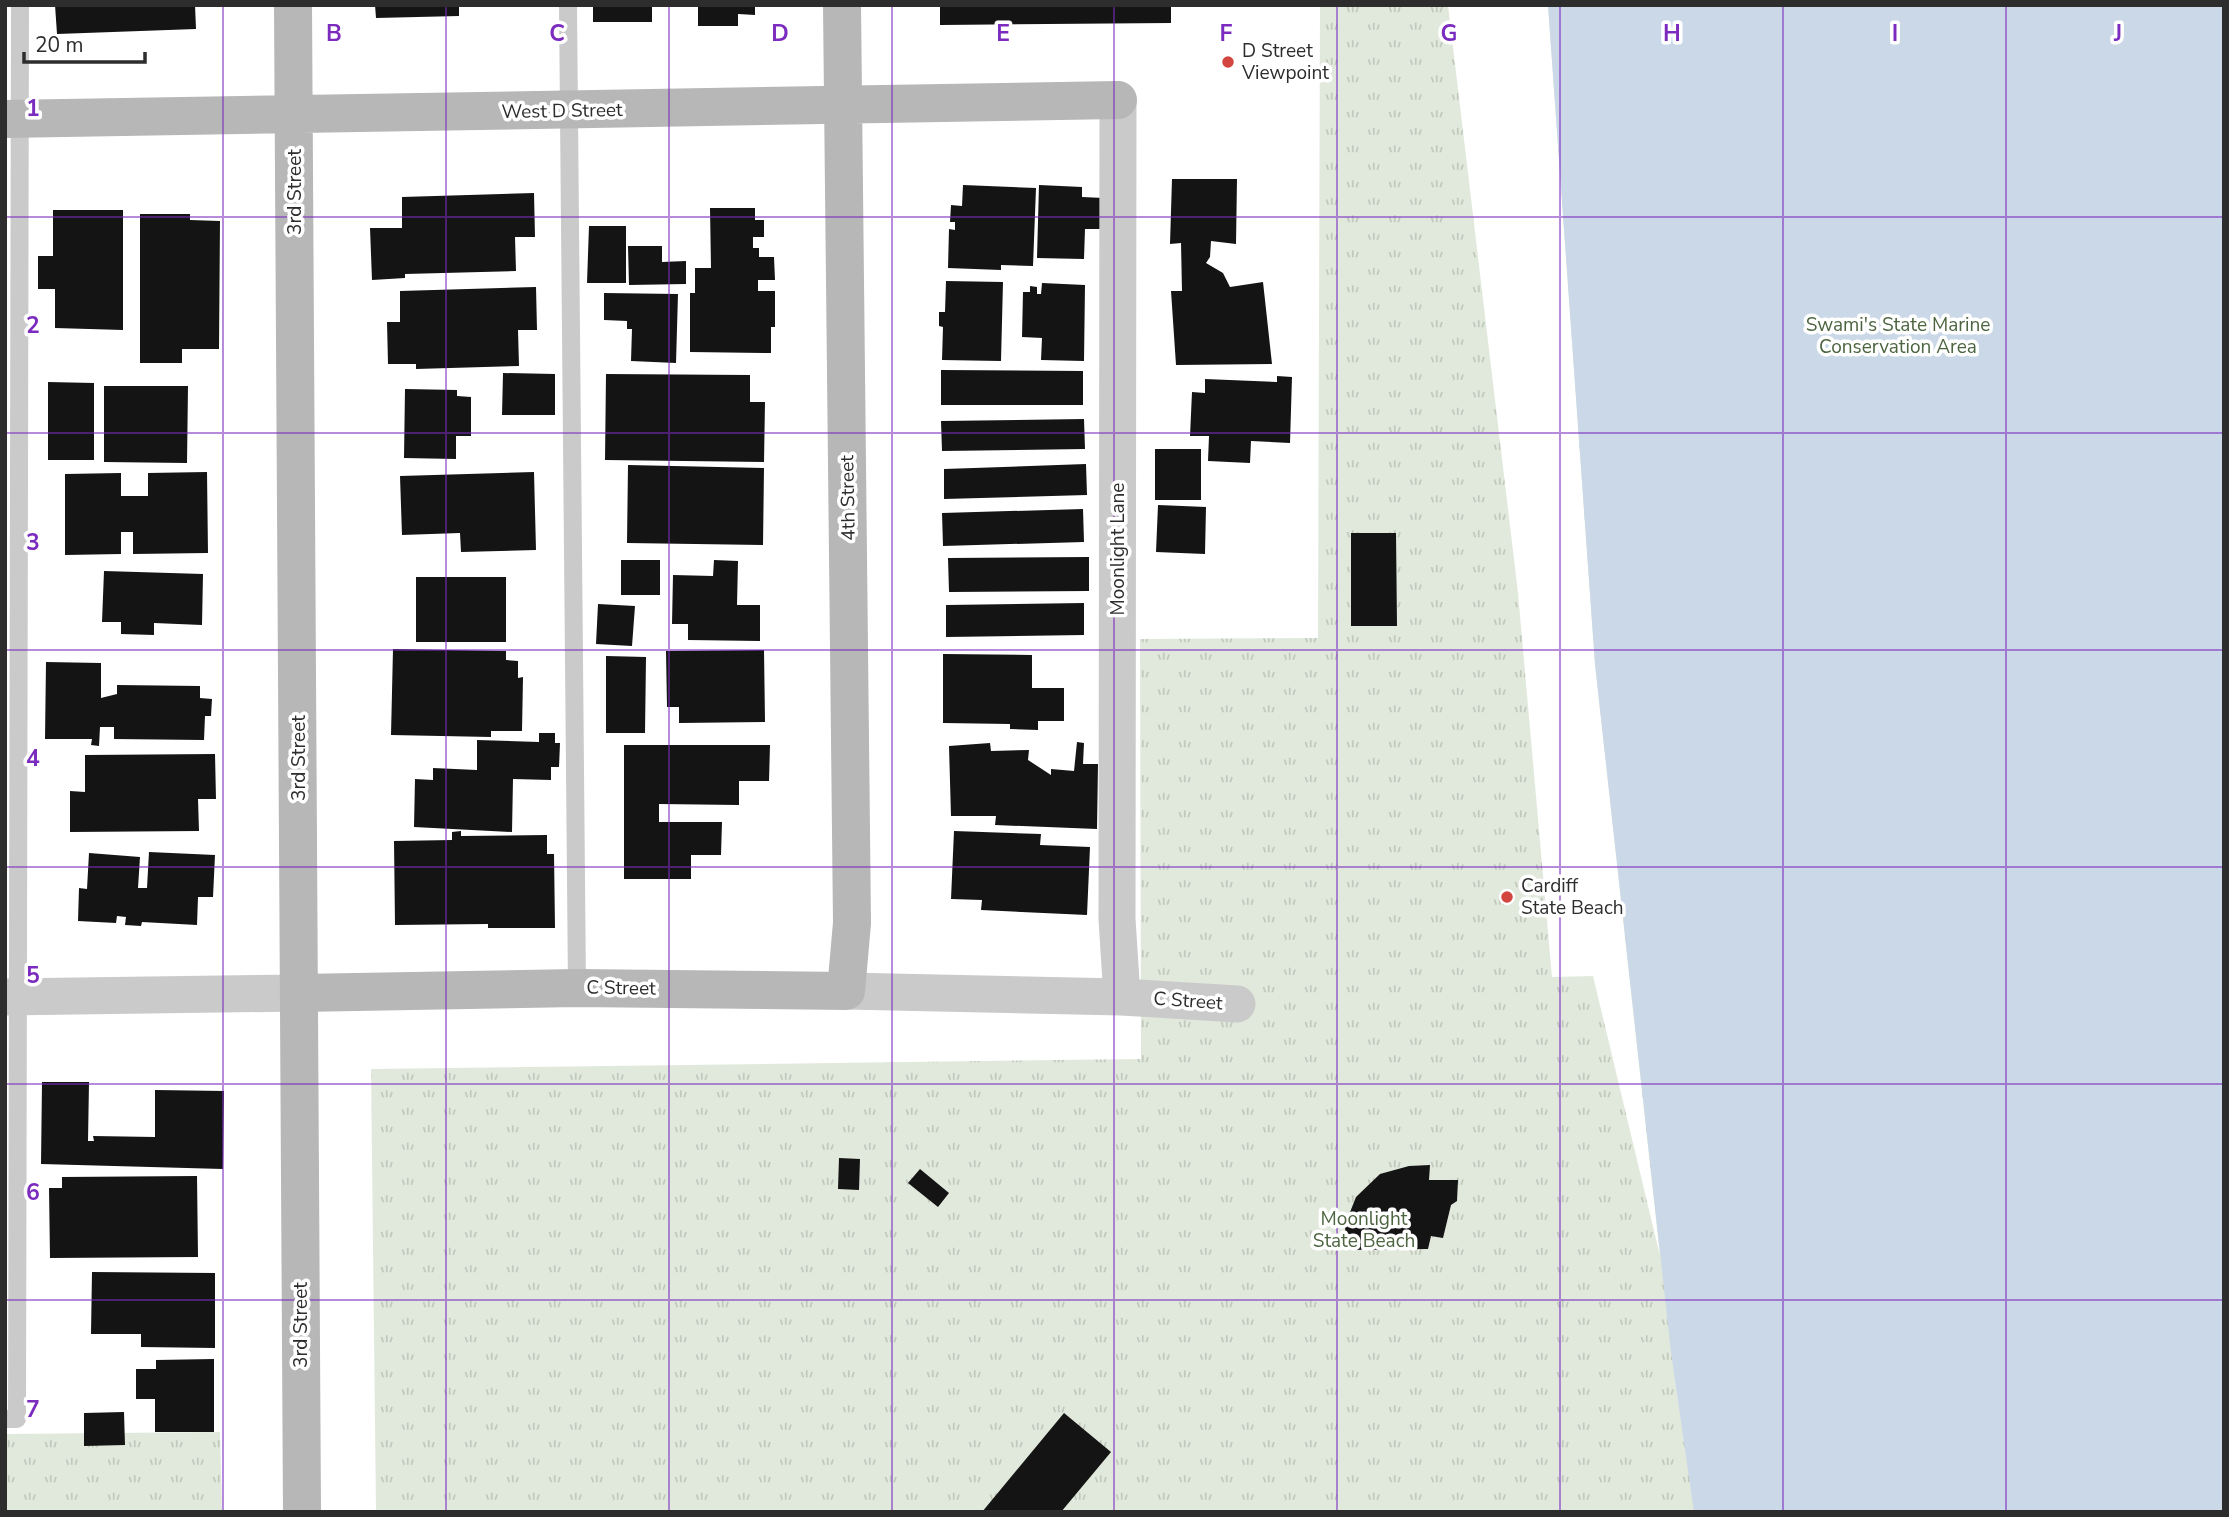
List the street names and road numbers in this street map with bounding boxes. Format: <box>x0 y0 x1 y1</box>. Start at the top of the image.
street label: West D Street <box>501 97 623 125</box>
street label: 3rd Street <box>282 149 308 235</box>
street label: 4th Street <box>834 455 862 541</box>
street label: Moonlight Lane <box>1105 483 1131 615</box>
street label: 3rd Street <box>286 715 312 801</box>
street label: C Street <box>586 974 656 1002</box>
street label: C Street <box>1152 986 1224 1016</box>
street label: 3rd Street <box>288 1282 314 1368</box>

